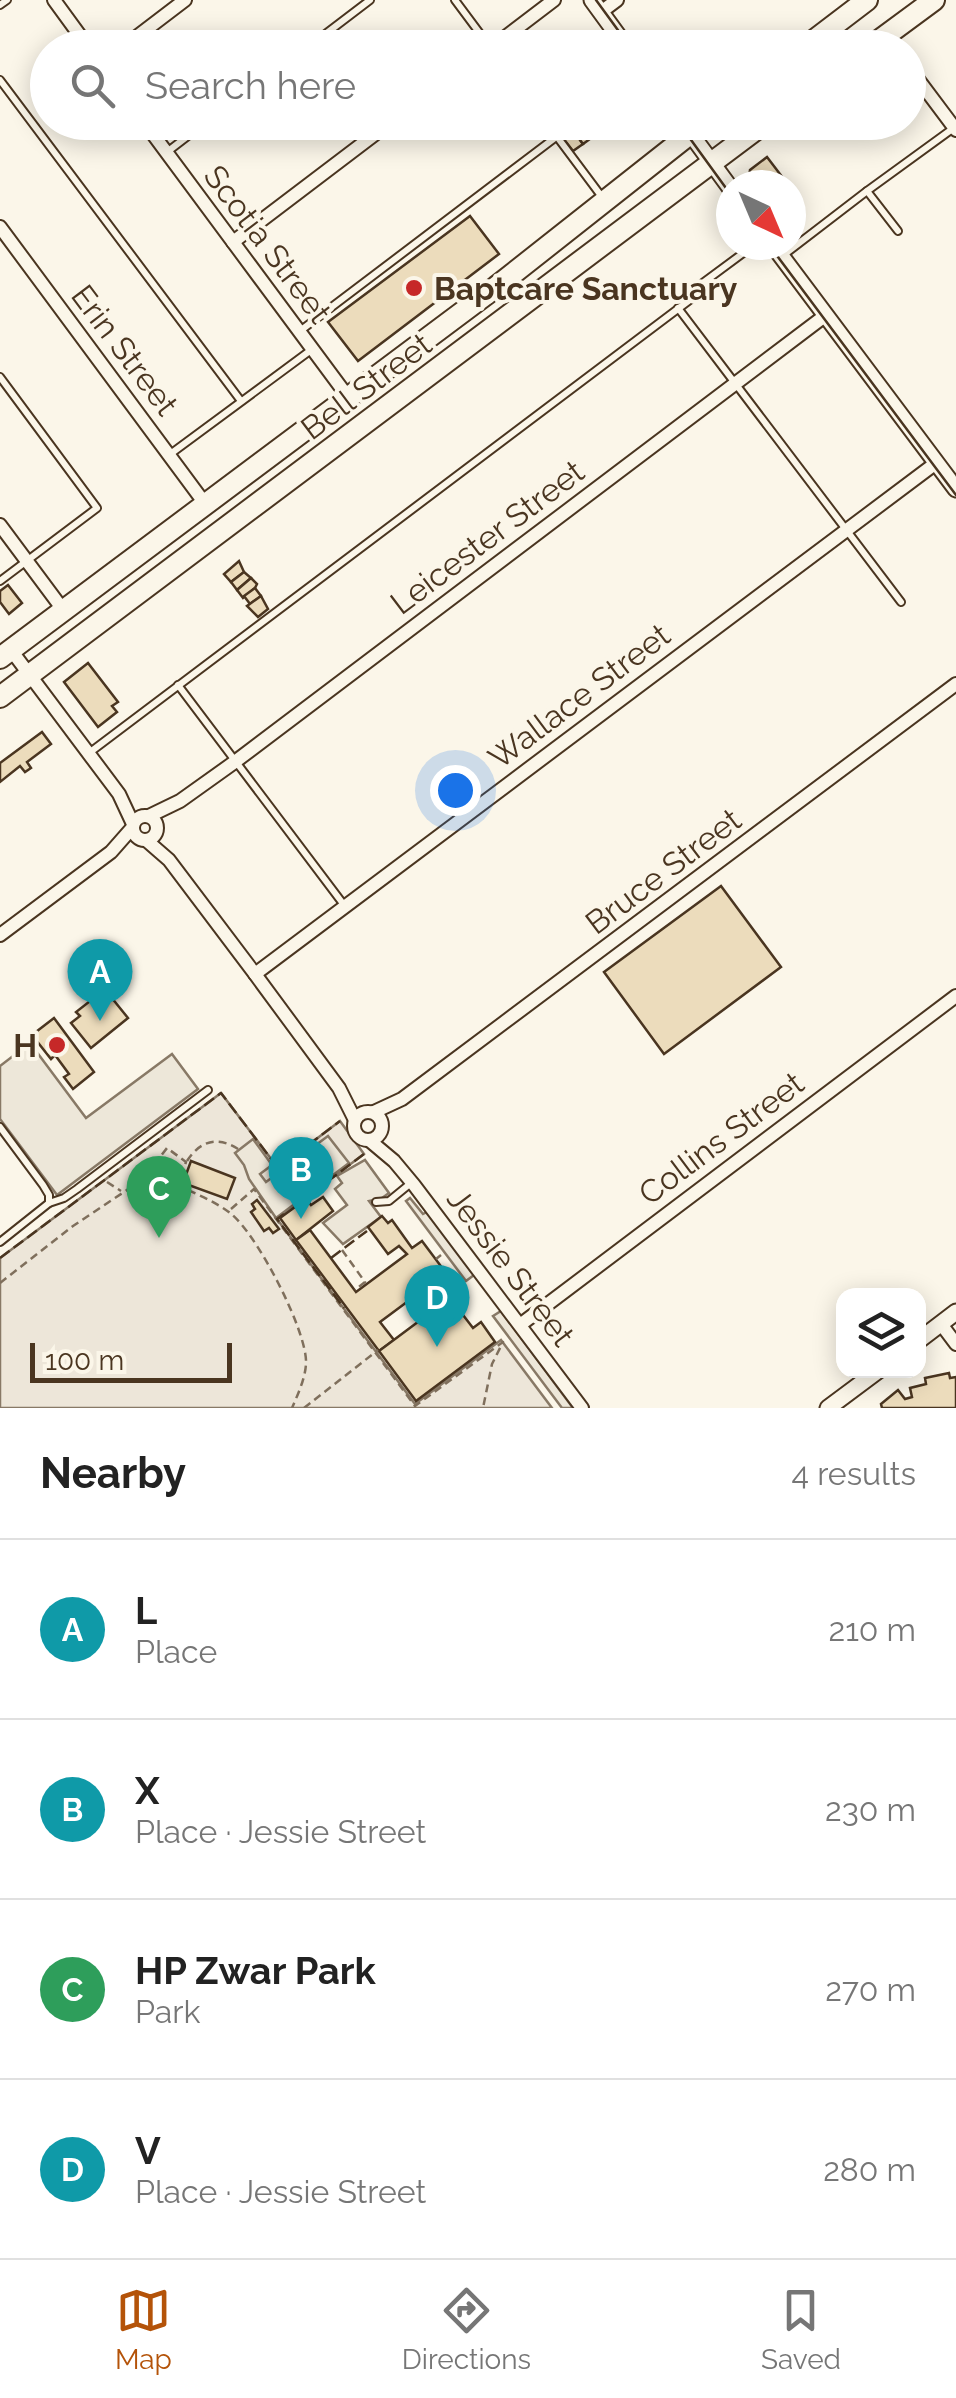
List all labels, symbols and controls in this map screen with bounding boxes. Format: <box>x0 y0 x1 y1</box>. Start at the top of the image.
search box <box>30 30 926 140</box>
icon: search <box>65 58 120 113</box>
text: Search here <box>145 63 356 108</box>
street label: Scotia Street <box>197 158 339 330</box>
north arrow <box>716 170 806 260</box>
place label: Baptcare Sanctuary <box>434 270 738 307</box>
marker: Baptcare Sanctuary <box>403 277 425 299</box>
street label: Erin Street <box>64 278 186 422</box>
street label: Bell Street <box>294 325 439 447</box>
street label: Leicester Street <box>383 452 591 622</box>
street label: Wallace Street <box>481 616 677 776</box>
your location <box>430 765 481 816</box>
street label: Bruce Street <box>578 801 748 941</box>
pin: A <box>68 938 132 1021</box>
place label: H <box>13 1027 37 1064</box>
marker: H <box>46 1034 68 1056</box>
street label: Collins Street <box>631 1064 811 1212</box>
pin: B <box>268 1136 334 1219</box>
pin: C <box>126 1156 192 1238</box>
street label: Jessie Street <box>440 1181 582 1353</box>
pin: D <box>404 1264 470 1347</box>
map controls <box>836 1288 926 1378</box>
button: layers <box>836 1288 926 1378</box>
scale bar <box>30 1338 232 1382</box>
text: 100 m <box>45 1344 124 1377</box>
text: Nearby <box>40 1449 186 1498</box>
text: 4 results <box>792 1455 916 1492</box>
text: L <box>135 1588 157 1633</box>
text: A <box>62 1611 83 1648</box>
text: 210 m <box>828 1611 916 1648</box>
text: Place <box>135 1633 217 1670</box>
text: X <box>135 1768 160 1813</box>
text: B <box>62 1791 83 1828</box>
text: 230 m <box>825 1791 916 1828</box>
text: Place · Jessie Street <box>135 1813 426 1850</box>
text: HP Zwar Park <box>135 1948 376 1993</box>
text: C <box>62 1971 83 2008</box>
text: 270 m <box>825 1971 916 2008</box>
text: Park <box>135 1993 200 2030</box>
text: V <box>135 2128 161 2173</box>
text: D <box>61 2151 84 2188</box>
text: 280 m <box>823 2151 916 2188</box>
text: Place · Jessie Street <box>135 2173 426 2210</box>
tab: Map <box>115 2283 172 2376</box>
tab: Directions <box>402 2283 531 2376</box>
tab: Saved <box>761 2283 841 2376</box>

